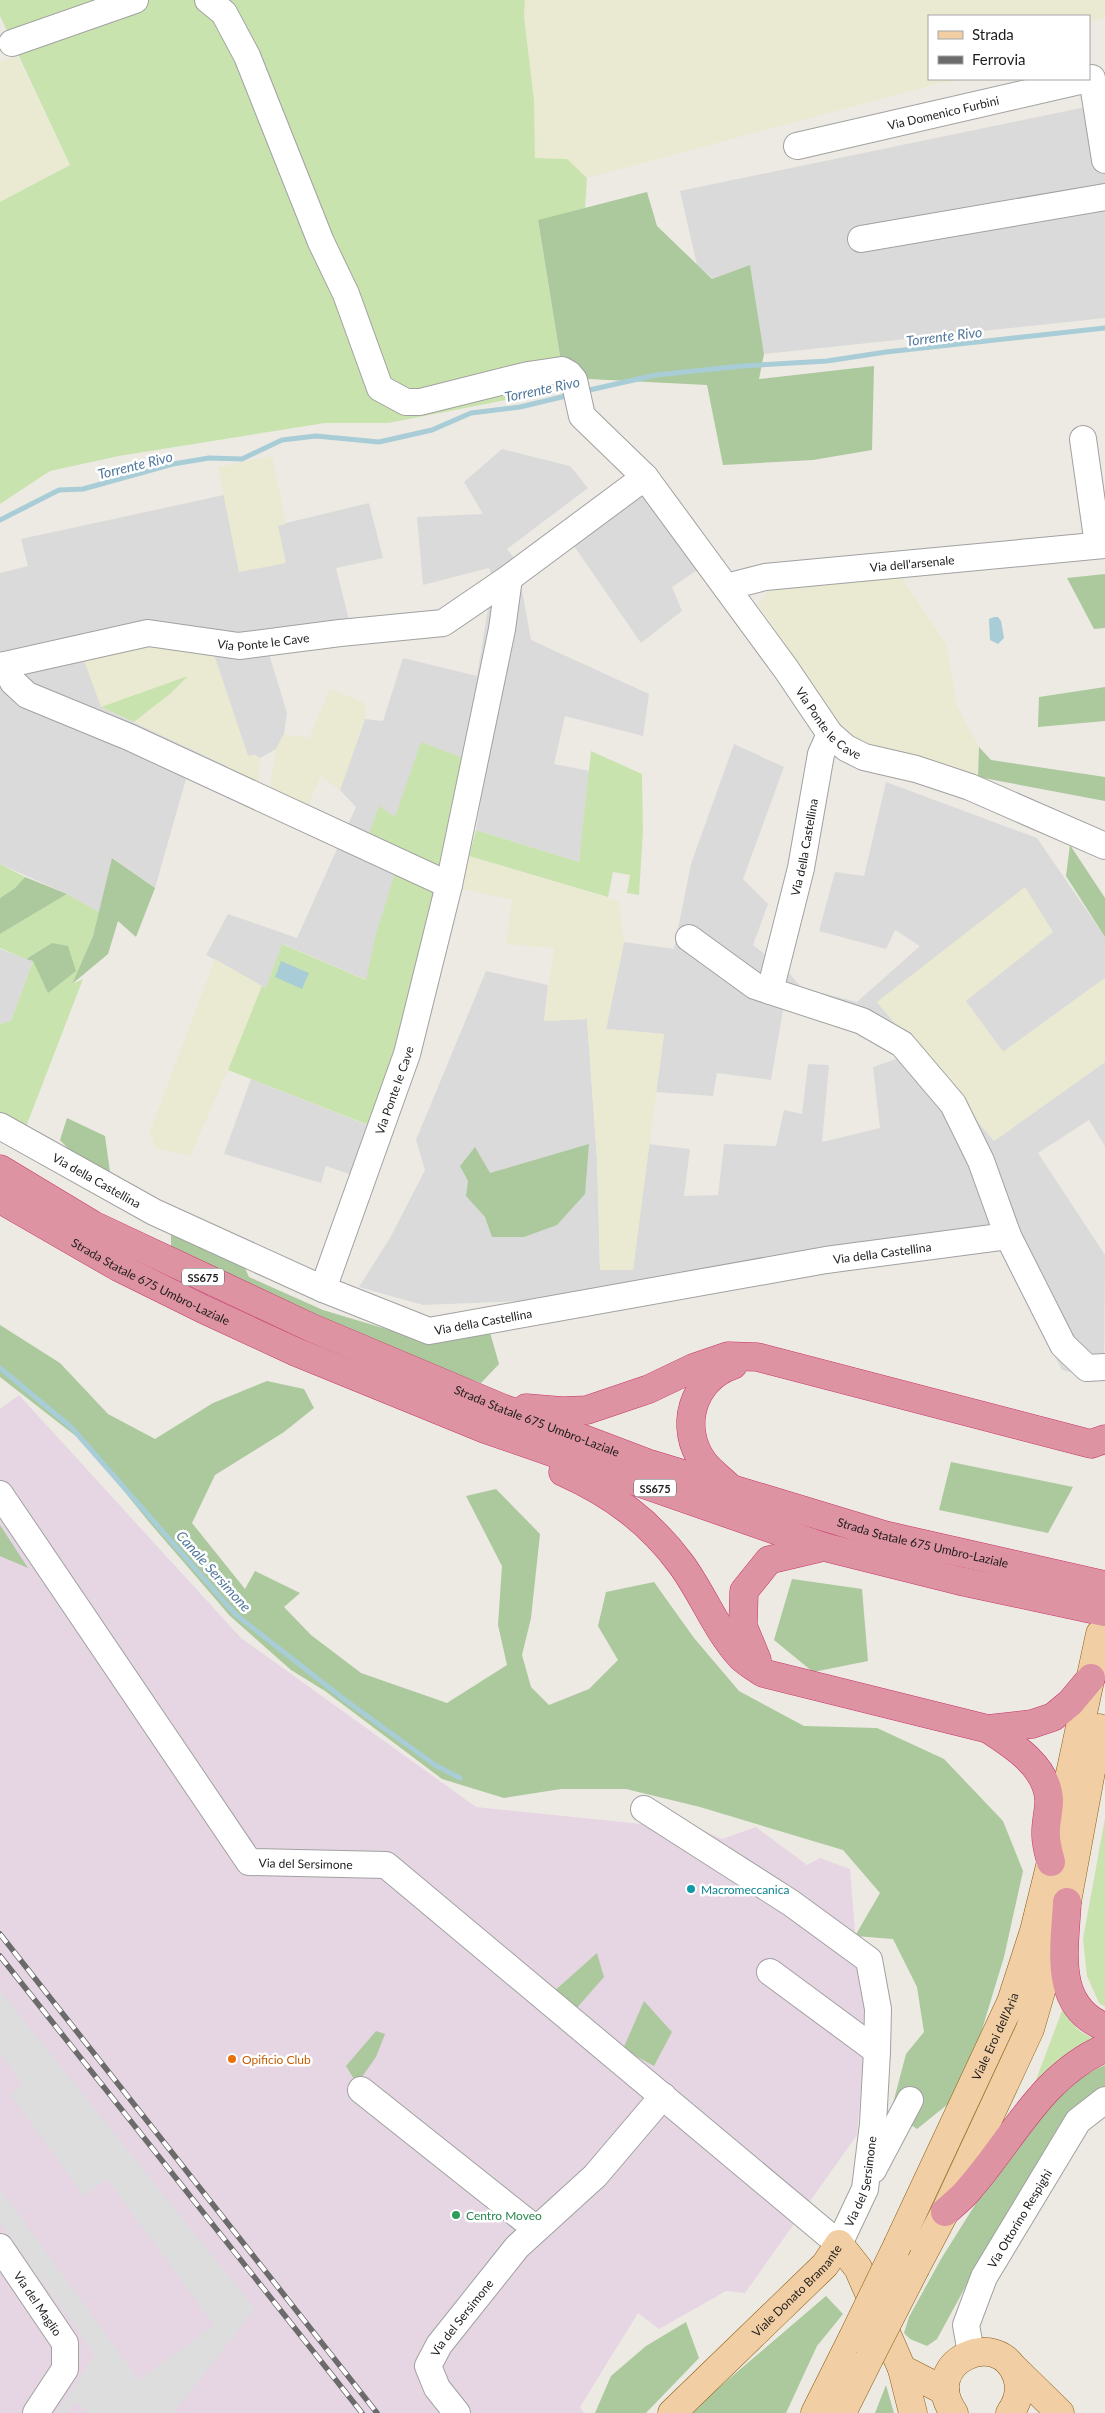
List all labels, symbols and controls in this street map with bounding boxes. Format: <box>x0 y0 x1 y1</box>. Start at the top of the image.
legend <box>928 15 1090 80</box>
text: Strada <box>972 25 1014 43</box>
text: Ferrovia <box>972 50 1025 68</box>
street label: Via Domenico Furbini <box>886 92 1000 132</box>
water label: Torrente Rivo <box>905 323 983 349</box>
water label: Torrente Rivo <box>503 373 581 405</box>
water label: Torrente Rivo <box>96 447 174 483</box>
street label: Via dell'arsenale <box>869 552 955 575</box>
street label: Via Ponte le Cave <box>216 630 310 654</box>
street label: Via Ponte le Cave <box>793 684 864 762</box>
street label: Via della Castellina <box>787 797 821 897</box>
street label: Via Ponte le Cave <box>371 1045 416 1136</box>
street label: Via della Castellina <box>50 1149 144 1211</box>
street label: Strada Statale 675 Umbro-Laziale <box>69 1234 232 1328</box>
street label: Via della Castellina <box>832 1239 932 1267</box>
road number: SS675 <box>182 1268 224 1286</box>
street label: Via della Castellina <box>433 1305 533 1337</box>
street label: Strada Statale 675 Umbro-Laziale <box>452 1381 622 1459</box>
road number: SS675 <box>634 1480 676 1496</box>
street label: Strada Statale 675 Umbro-Laziale <box>835 1514 1010 1570</box>
water label: Canale Sersimone <box>173 1527 255 1615</box>
street label: Via del Sersimone <box>258 1855 353 1872</box>
place label: Macromeccanica <box>701 1882 789 1897</box>
marker: Macromeccanica <box>685 1883 697 1895</box>
street label: Viale Eroi dell'Aria <box>968 1991 1021 2083</box>
place label: Opificio Club <box>242 2052 311 2067</box>
marker: Opificio Club <box>226 2053 238 2065</box>
street label: Via del Sersimone <box>841 2135 879 2229</box>
street label: Via Ottorino Respighi <box>984 2166 1055 2271</box>
place label: Centro Moveo <box>466 2208 542 2223</box>
marker: Centro Moveo <box>450 2209 462 2221</box>
street label: Viale Donato Bramante <box>748 2241 844 2339</box>
street label: Via del Maglio <box>11 2268 65 2339</box>
street label: Via del Sersimone <box>427 2276 496 2359</box>

